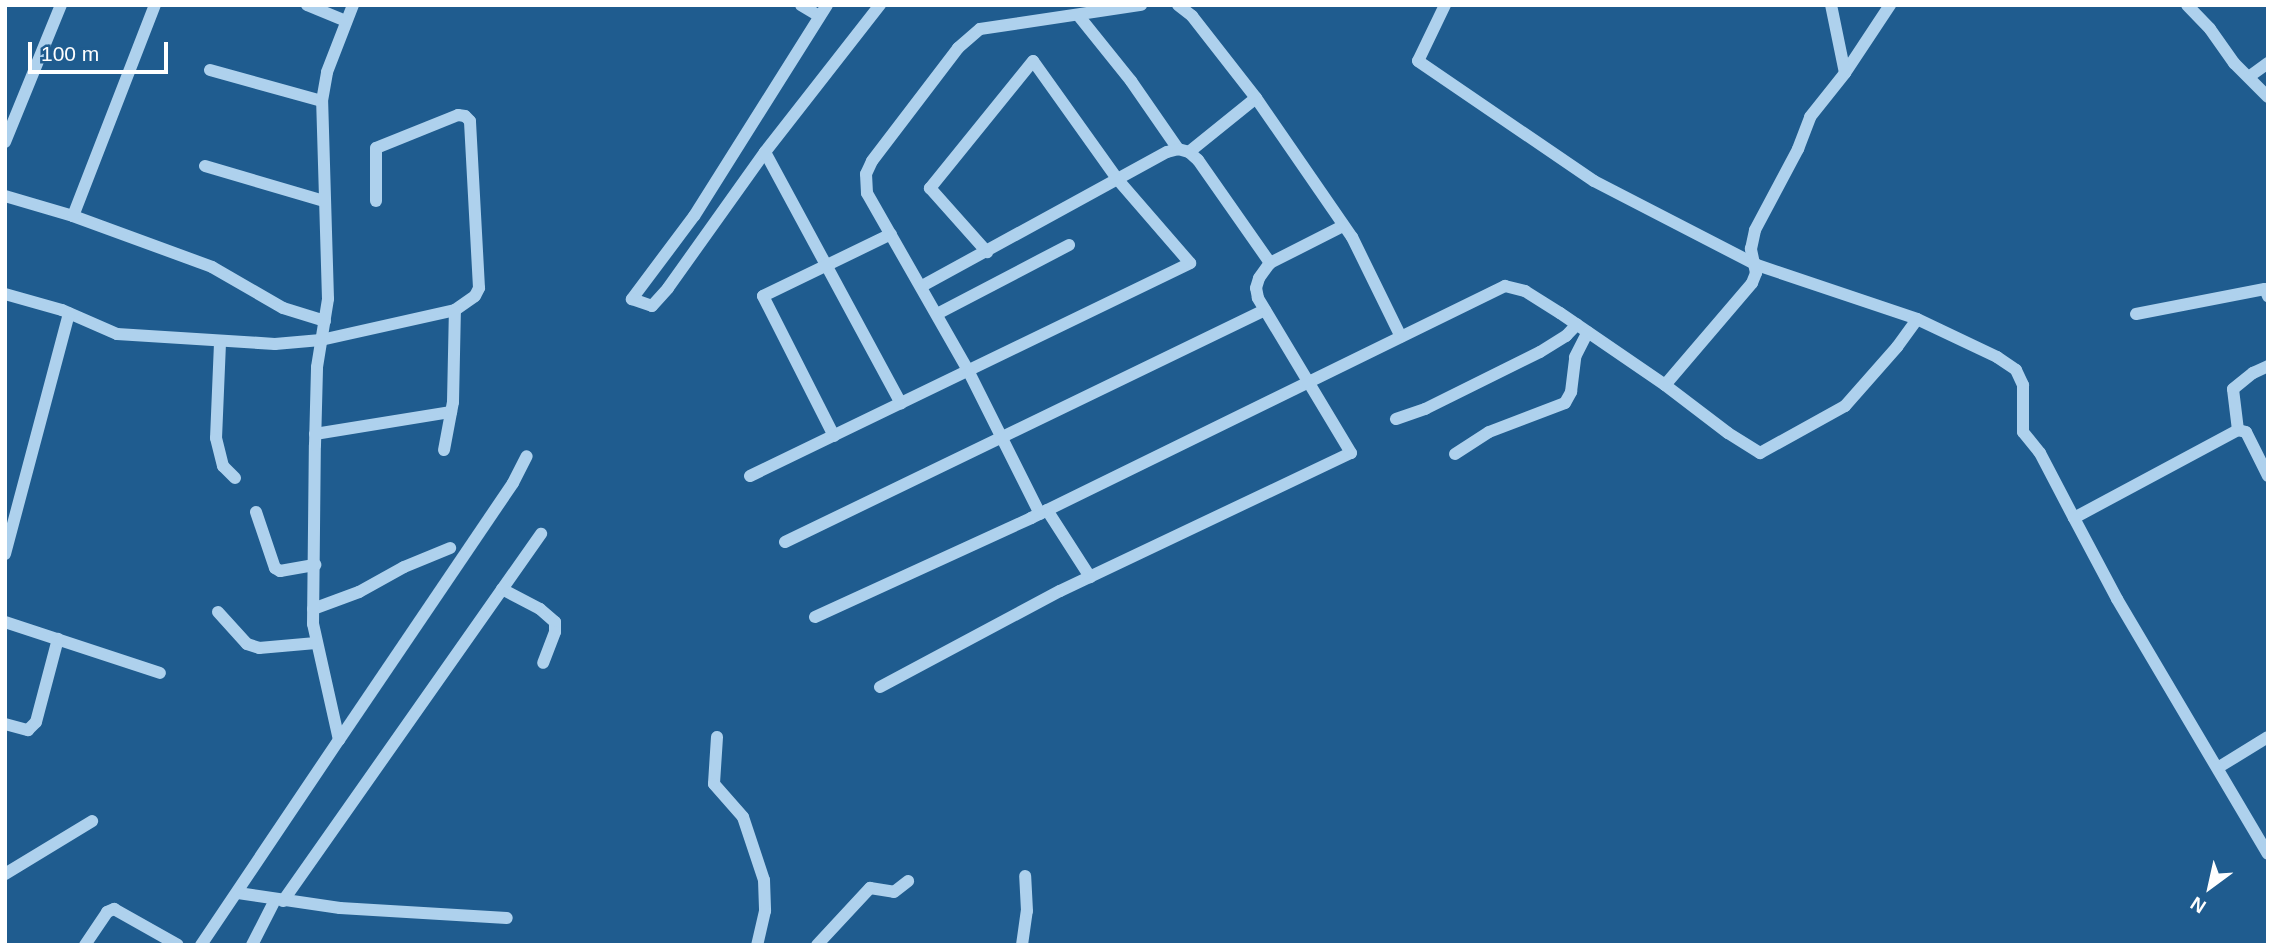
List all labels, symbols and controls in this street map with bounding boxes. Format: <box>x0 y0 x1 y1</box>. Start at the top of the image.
scale bar <box>32 28 172 72</box>
text: 100 m <box>41 42 99 65</box>
north arrow <box>2175 852 2245 922</box>
text: N <box>2187 892 2210 918</box>

